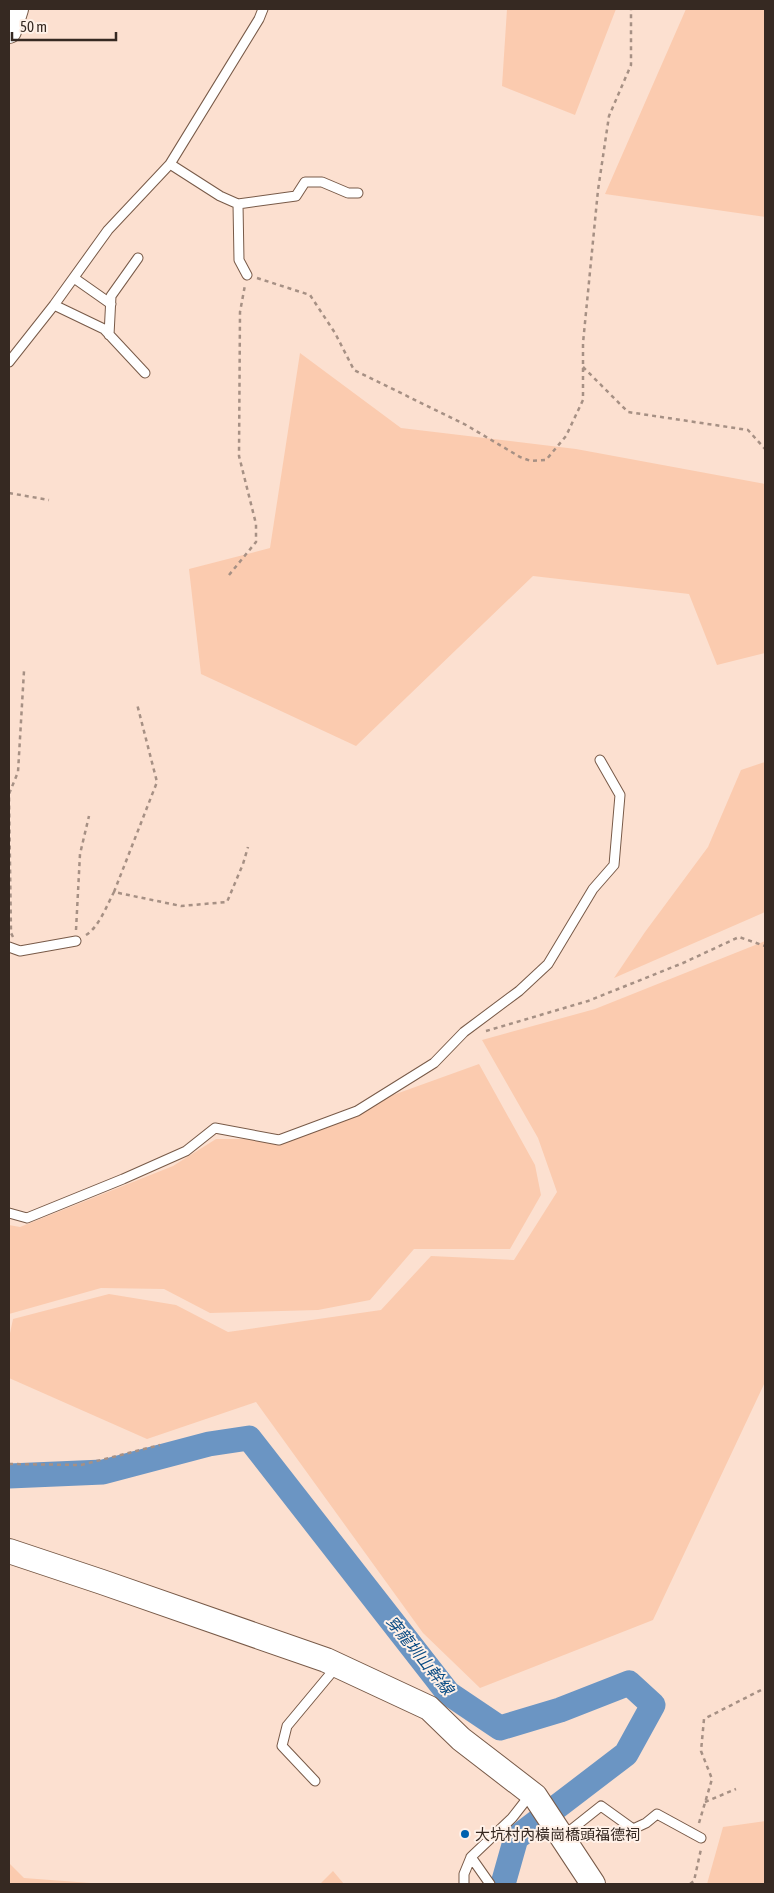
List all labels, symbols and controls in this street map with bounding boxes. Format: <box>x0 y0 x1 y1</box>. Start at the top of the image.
scale bar <box>12 10 116 42</box>
text: 50 m <box>20 18 47 35</box>
water label: 穿龍圳山幹線 <box>383 1612 458 1700</box>
place label: 大坑村內橫崗橋頭福德祠 <box>475 1826 640 1843</box>
marker: 大坑村內橫崗橋頭福德祠 <box>459 1828 471 1840</box>

